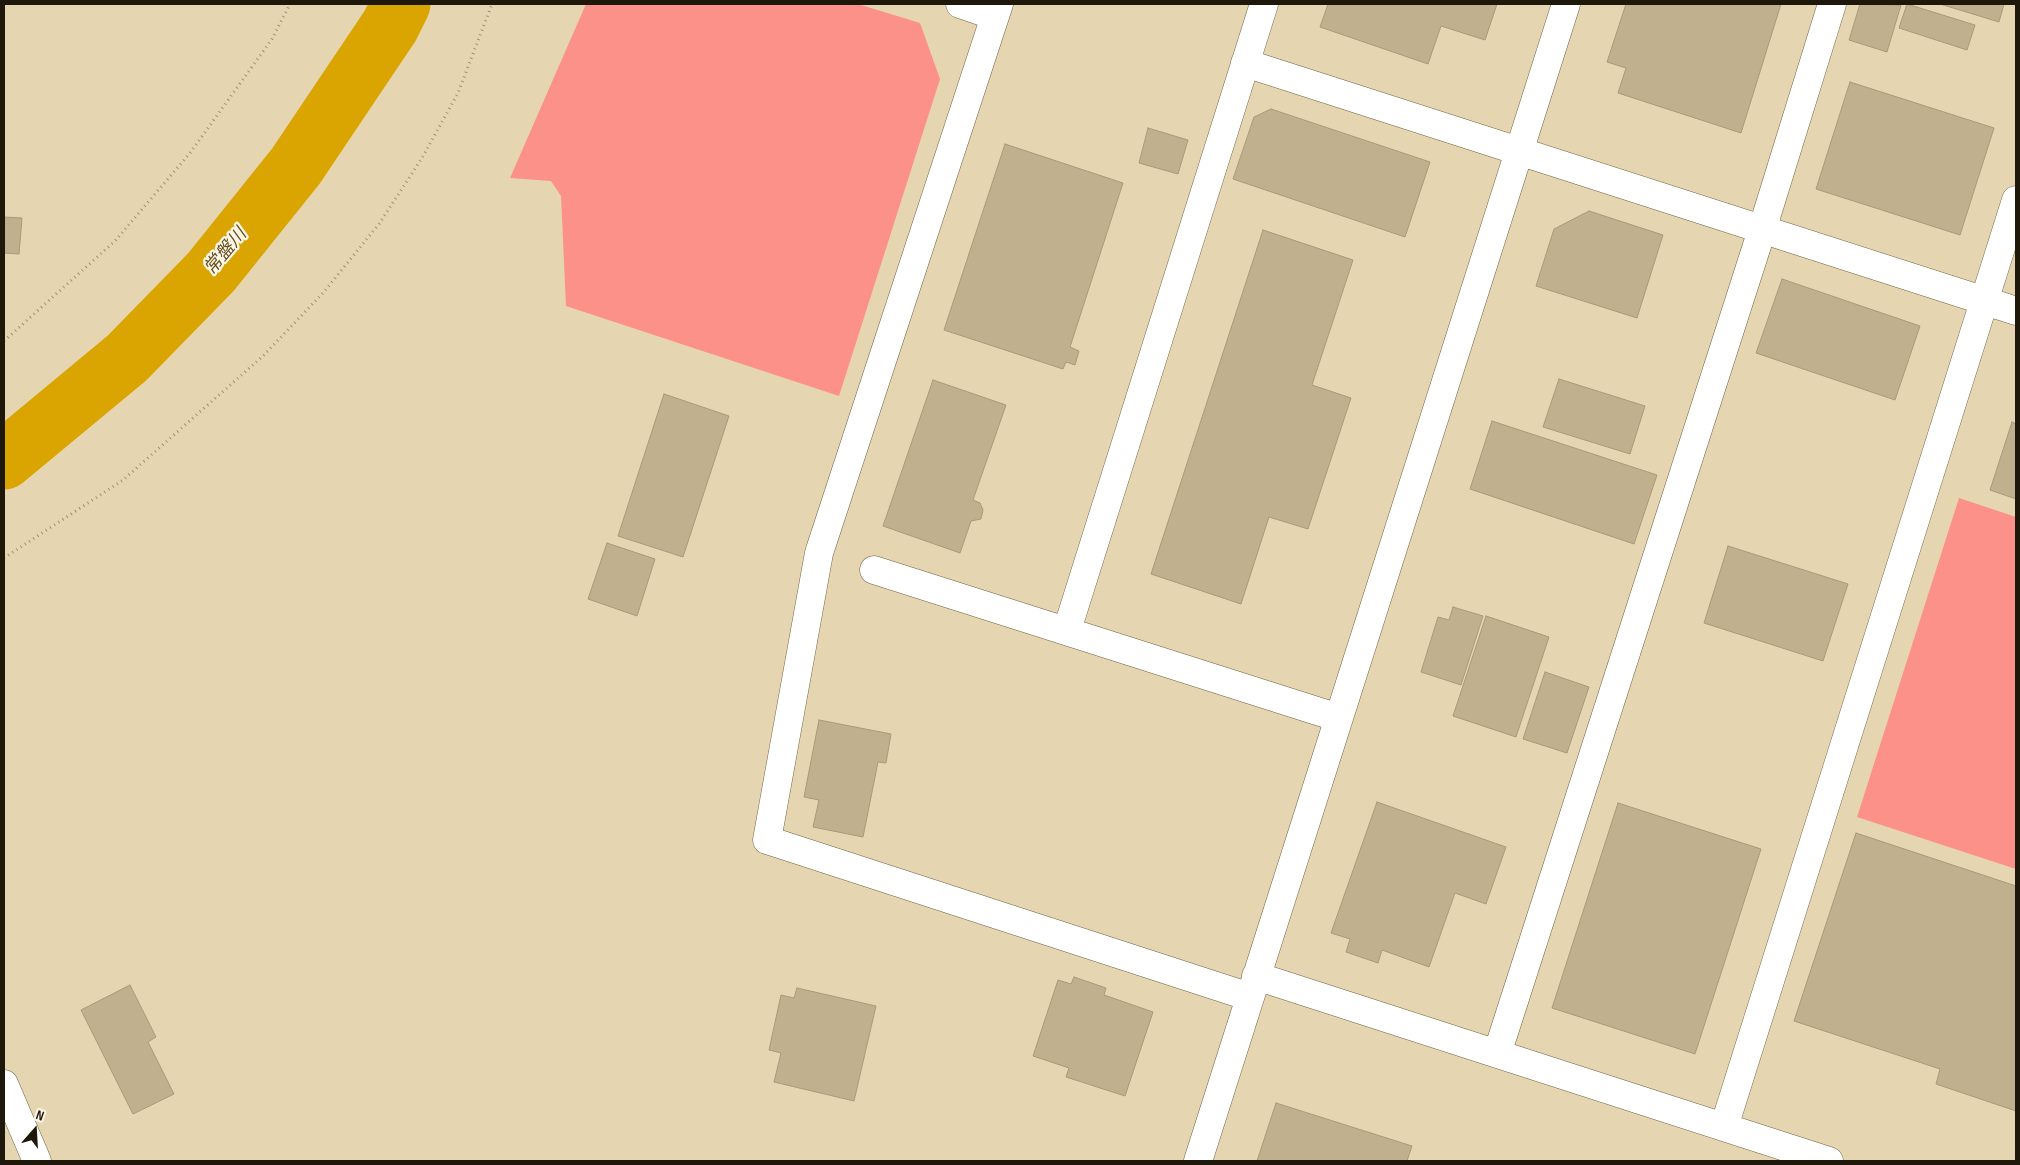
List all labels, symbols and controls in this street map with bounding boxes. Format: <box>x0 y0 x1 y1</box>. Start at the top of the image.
water label: 常盤川 <box>200 224 252 280</box>
north arrow <box>10 1105 60 1155</box>
text: N <box>34 1106 46 1125</box>

